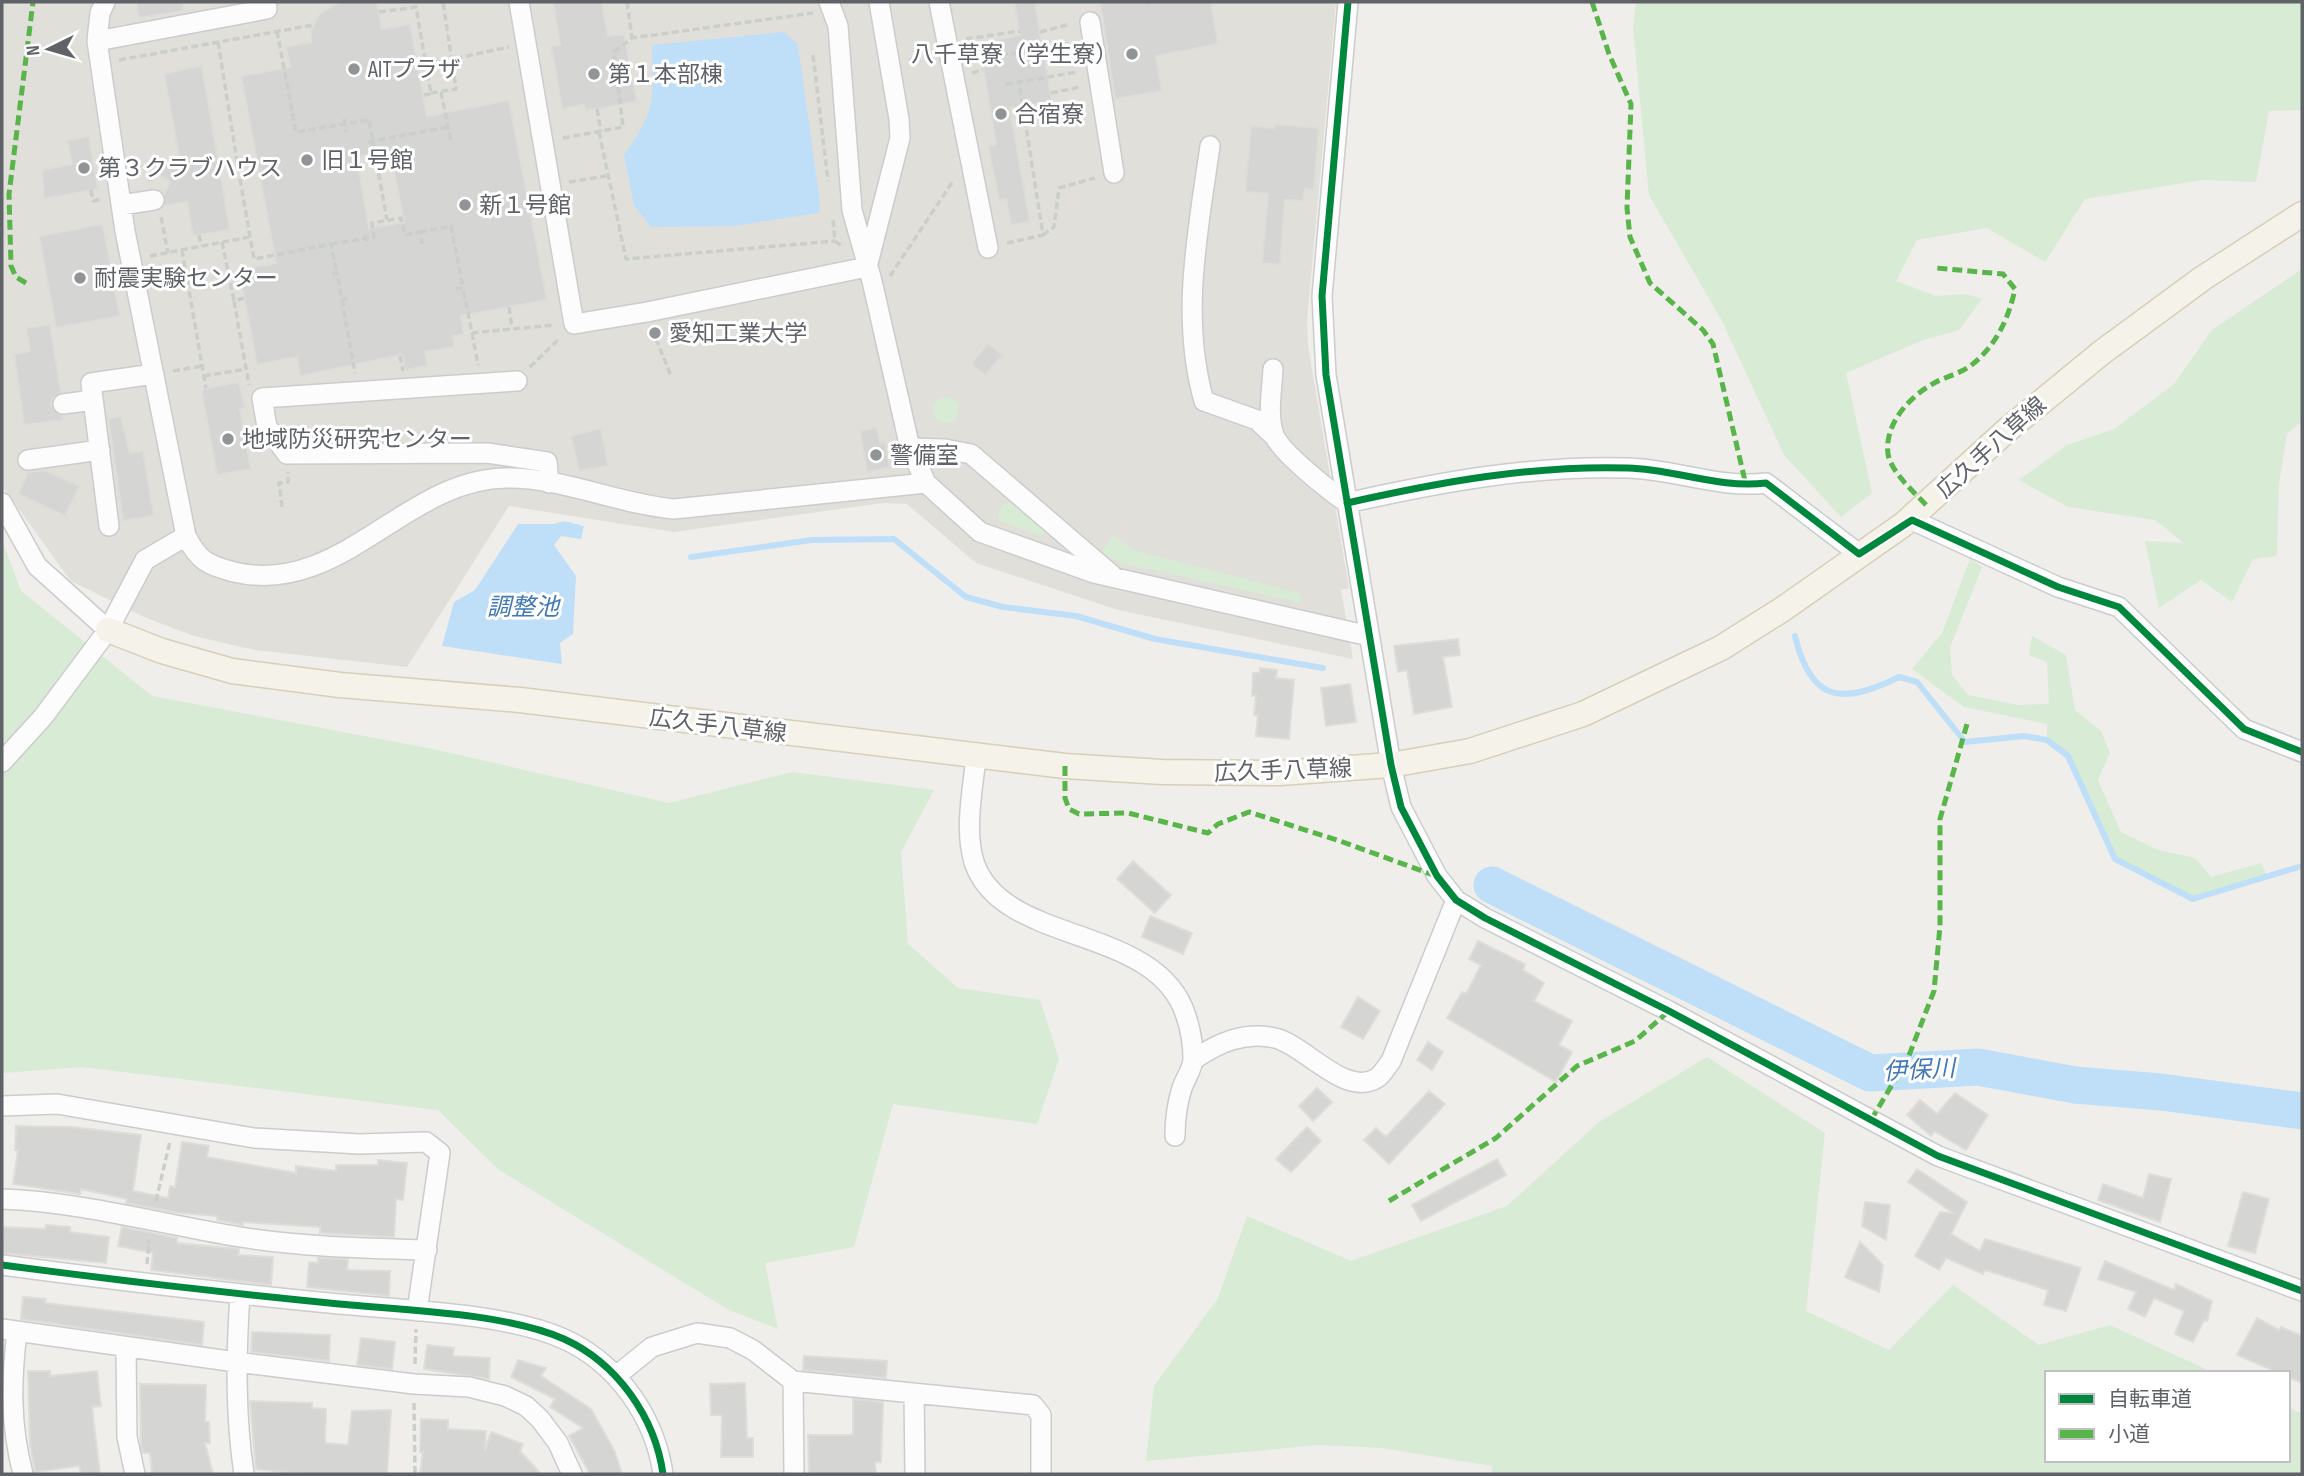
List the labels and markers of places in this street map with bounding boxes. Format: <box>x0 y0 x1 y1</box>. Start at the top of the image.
place label: 八千草寮（学生寮） <box>911 41 1118 69</box>
marker: 八千草寮（学生寮） <box>1124 46 1140 62</box>
place label: AITプラザ <box>367 56 461 84</box>
marker: AITプラザ <box>346 61 362 77</box>
place label: 第１本部棟 <box>608 61 723 89</box>
marker: 第１本部棟 <box>586 66 602 82</box>
place label: 合宿寮 <box>1015 101 1084 129</box>
marker: 合宿寮 <box>993 106 1009 122</box>
place label: 旧１号館 <box>321 147 413 175</box>
marker: 旧１号館 <box>299 152 315 168</box>
place label: 第３クラブハウス <box>98 155 282 183</box>
marker: 第３クラブハウス <box>76 160 92 176</box>
place label: 新１号館 <box>479 192 571 220</box>
marker: 新１号館 <box>457 197 473 213</box>
place label: 耐震実験センター <box>94 265 278 293</box>
marker: 耐震実験センター <box>72 270 88 286</box>
place label: 愛知工業大学 <box>669 320 807 348</box>
marker: 愛知工業大学 <box>647 325 663 341</box>
place label: 地域防災研究センター <box>242 426 472 454</box>
marker: 地域防災研究センター <box>220 431 236 447</box>
place label: 警備室 <box>890 442 959 470</box>
marker: 警備室 <box>868 447 884 463</box>

